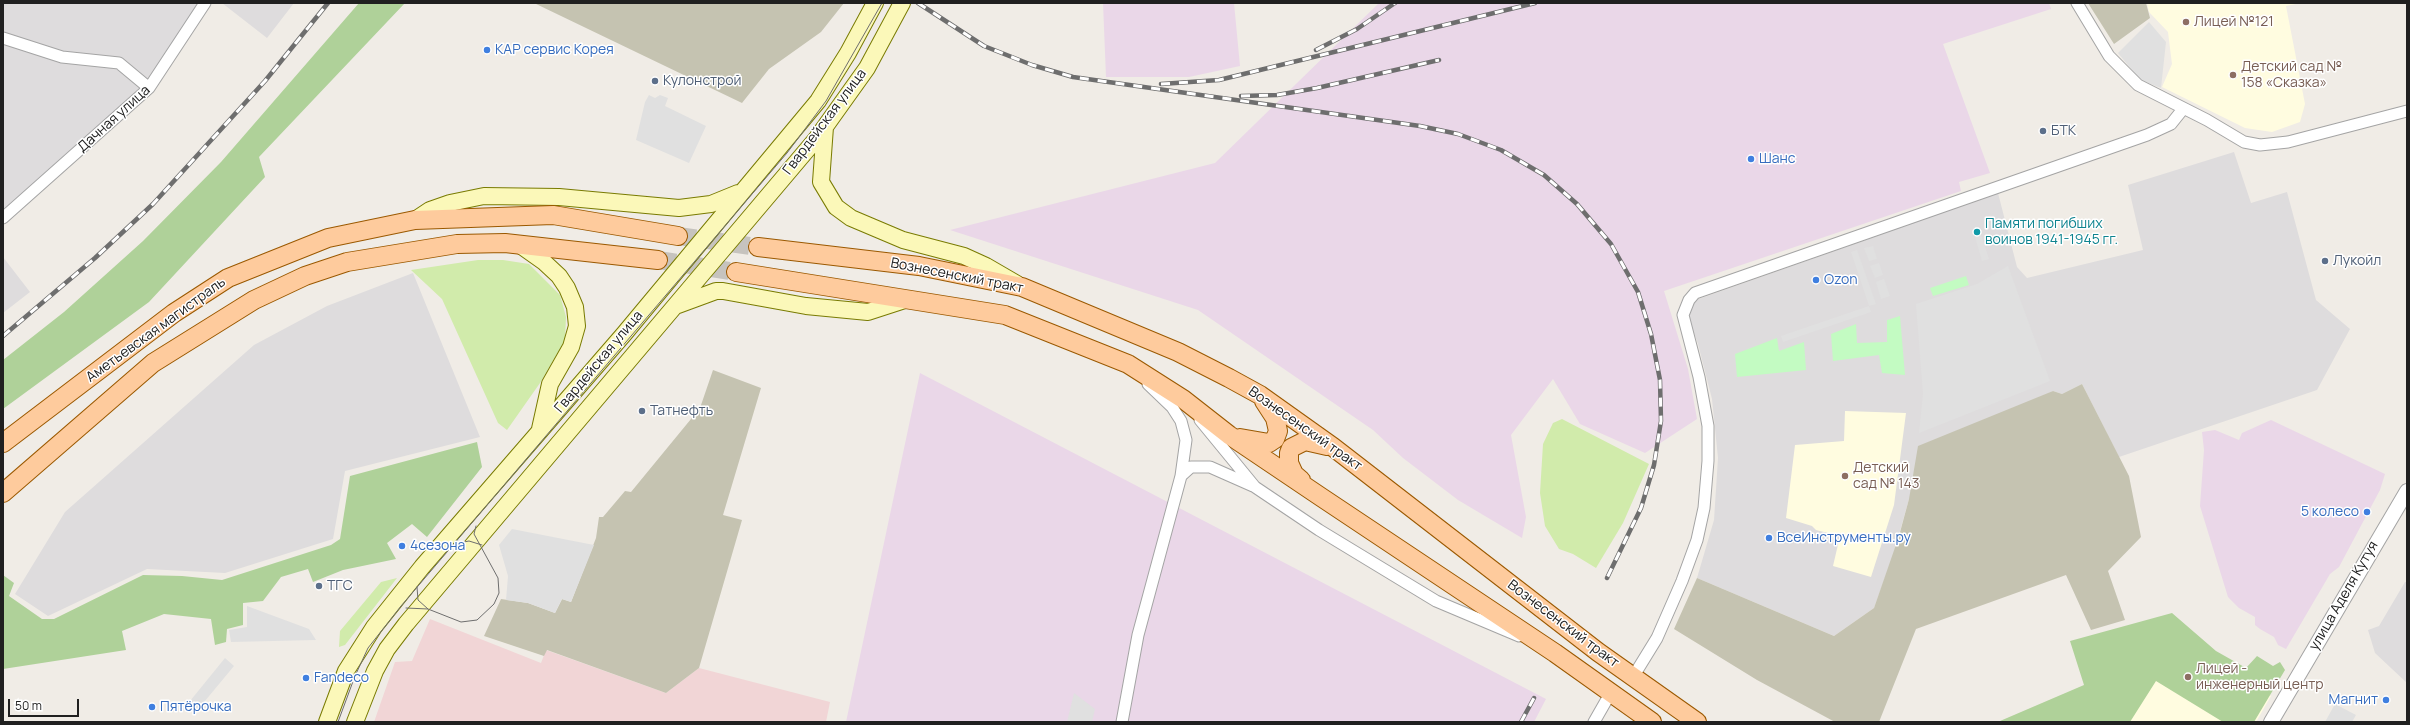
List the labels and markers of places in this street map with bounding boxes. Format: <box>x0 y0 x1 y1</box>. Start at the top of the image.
place label: Лицей №121 <box>2194 14 2274 30</box>
marker: Лицей №121 <box>2181 17 2191 27</box>
place label: КАР сервис Корея <box>495 42 614 58</box>
marker: КАР сервис Корея <box>482 45 492 55</box>
place label: Детский сад № 158 «Сказка» <box>2241 59 2342 92</box>
marker: Детский сад № 158 «Сказка» <box>2228 70 2238 80</box>
place label: Кулонстрой <box>663 73 742 89</box>
marker: Кулонстрой <box>650 76 660 86</box>
place label: БТК <box>2051 123 2076 139</box>
marker: БТК <box>2038 126 2048 136</box>
place label: Шанс <box>1759 151 1795 167</box>
marker: Шанс <box>1746 154 1756 164</box>
place label: Памяти погибших воинов 1941-1945 гг. <box>1985 216 2118 248</box>
marker: Памяти погибших воинов 1941-1945 гг. <box>1972 227 1982 237</box>
place label: Лукойл <box>2333 253 2381 269</box>
marker: Лукойл <box>2320 256 2330 266</box>
place label: Ozon <box>1824 272 1858 288</box>
marker: Ozon <box>1811 275 1821 285</box>
place label: Татнефть <box>650 403 713 419</box>
marker: Татнефть <box>637 406 647 416</box>
place label: Детский сад № 143 <box>1853 460 1919 492</box>
marker: Детский сад № 143 <box>1840 471 1850 481</box>
place label: 5 колесо <box>2301 504 2359 520</box>
marker: 5 колесо <box>2362 507 2372 517</box>
place label: ВсеИнструменты.ру <box>1777 530 1911 546</box>
marker: ВсеИнструменты.ру <box>1764 533 1774 543</box>
place label: 4сезона <box>410 538 465 554</box>
marker: 4сезона <box>397 541 407 551</box>
place label: ТГС <box>327 578 353 594</box>
marker: ТГС <box>314 581 324 591</box>
place label: Лицей - инженерный центр <box>2196 661 2324 694</box>
place label: Fandeco <box>314 670 369 686</box>
marker: Лицей - инженерный центр <box>2183 672 2193 682</box>
marker: Fandeco <box>301 673 311 683</box>
place label: Магнит <box>2329 692 2378 708</box>
marker: Магнит <box>2381 695 2391 705</box>
place label: Пятёрочка <box>160 699 232 715</box>
marker: Пятёрочка <box>147 702 157 712</box>

